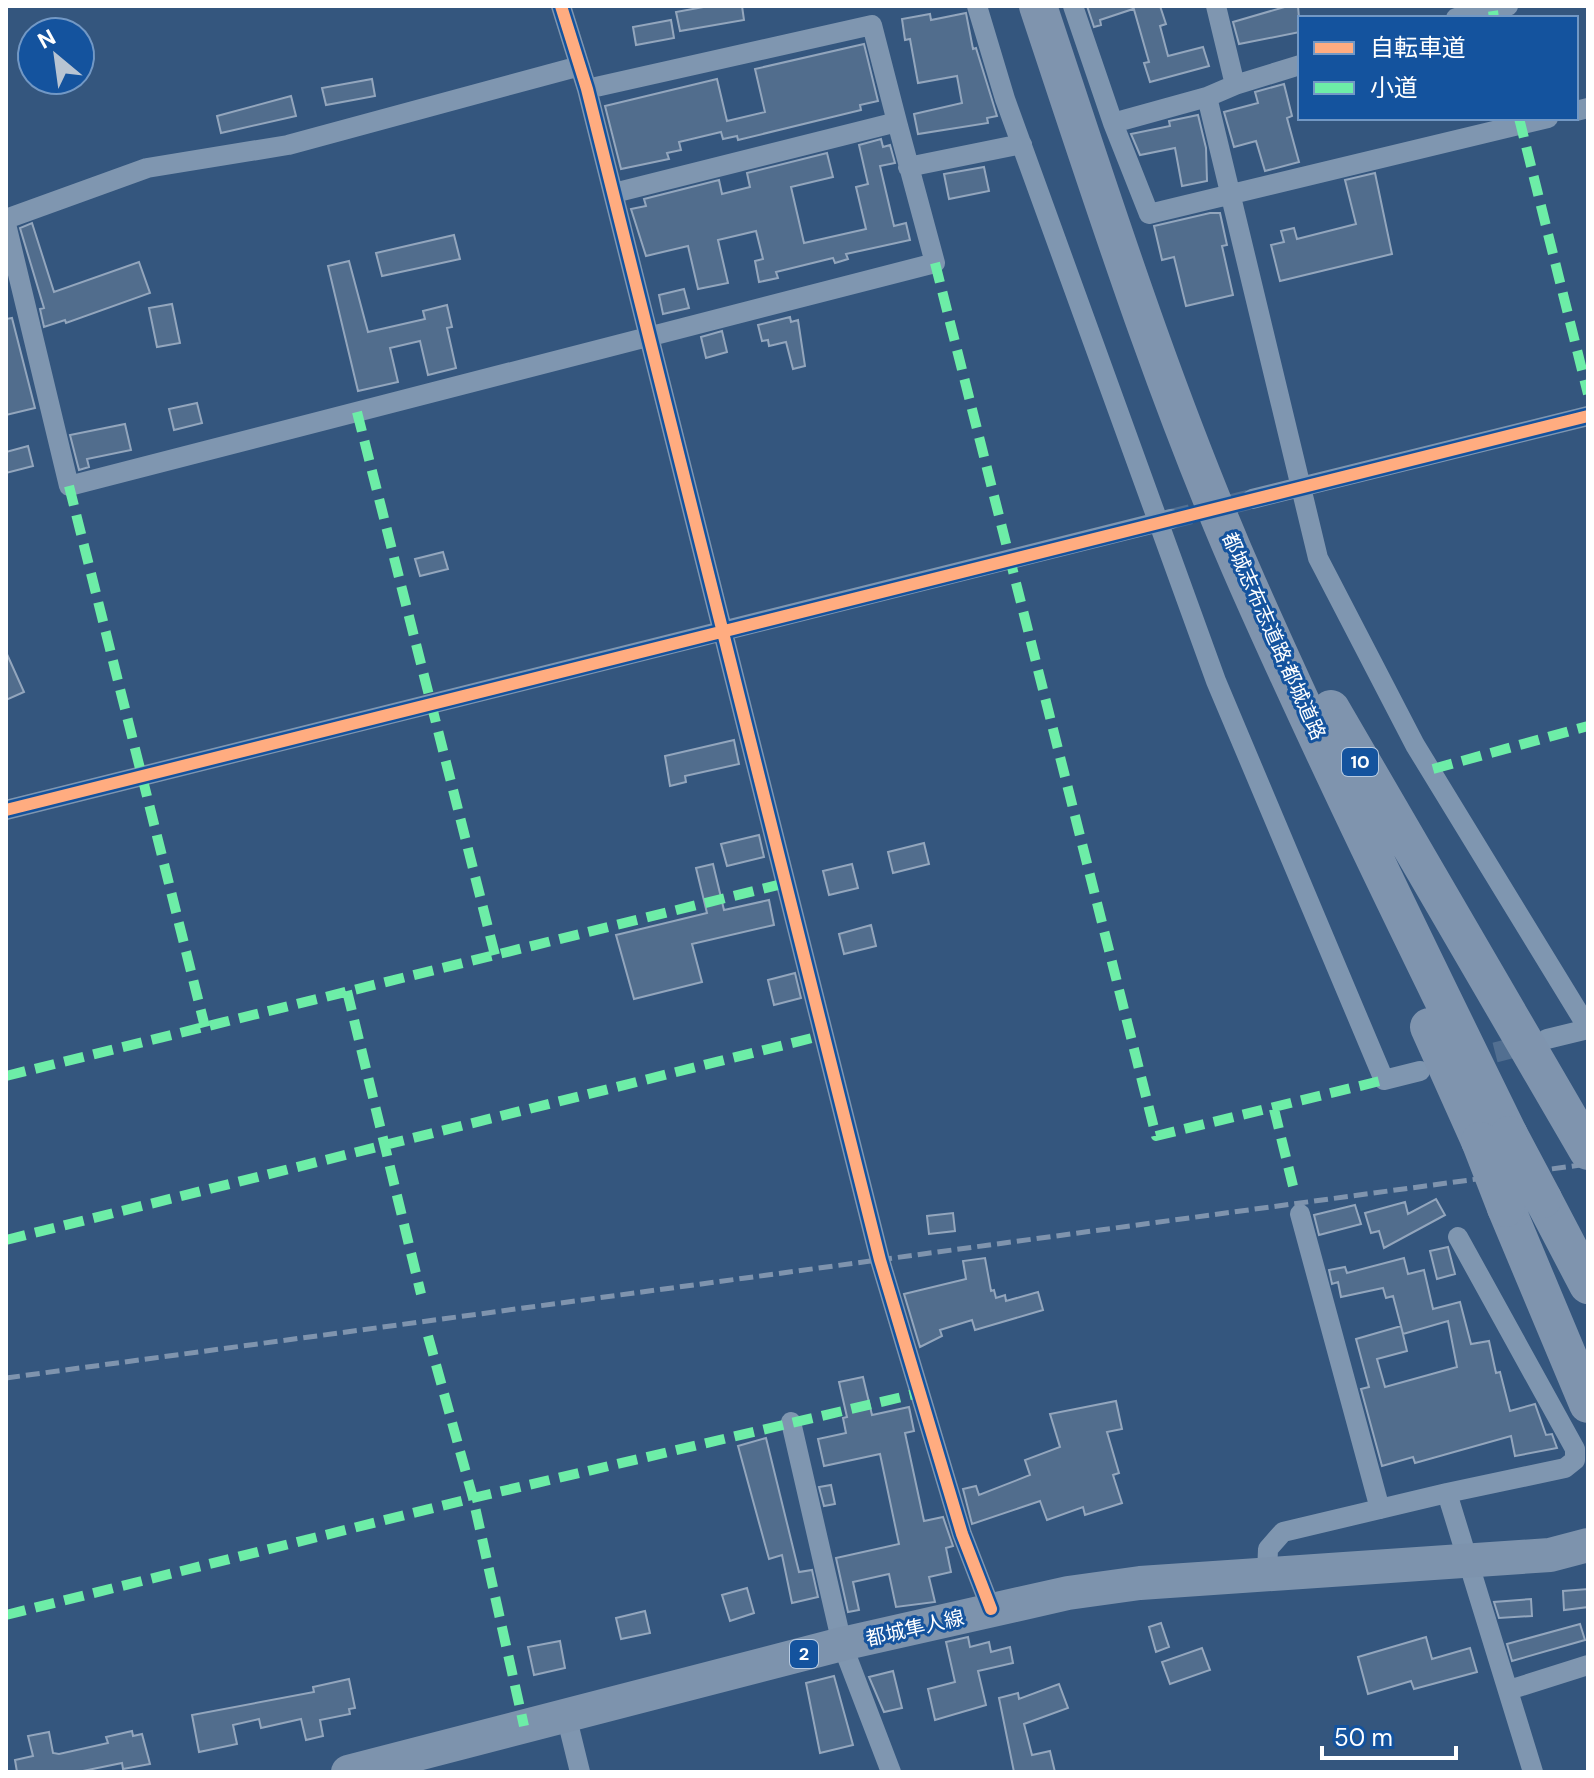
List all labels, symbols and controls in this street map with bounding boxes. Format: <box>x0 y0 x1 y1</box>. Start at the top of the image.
north arrow <box>16 16 96 96</box>
legend <box>1298 16 1578 120</box>
text: N <box>32 22 61 56</box>
text: 自転車道 <box>1370 32 1466 63</box>
text: 小道 <box>1370 72 1418 103</box>
street label: 都城志布志道路;都城道路 <box>1216 528 1332 744</box>
road number: 10 <box>1342 748 1378 776</box>
street label: 都城隼人線 <box>863 1604 967 1652</box>
road number: 2 <box>790 1640 818 1668</box>
scale bar <box>1322 1710 1456 1760</box>
text: 50 m <box>1334 1722 1393 1753</box>

